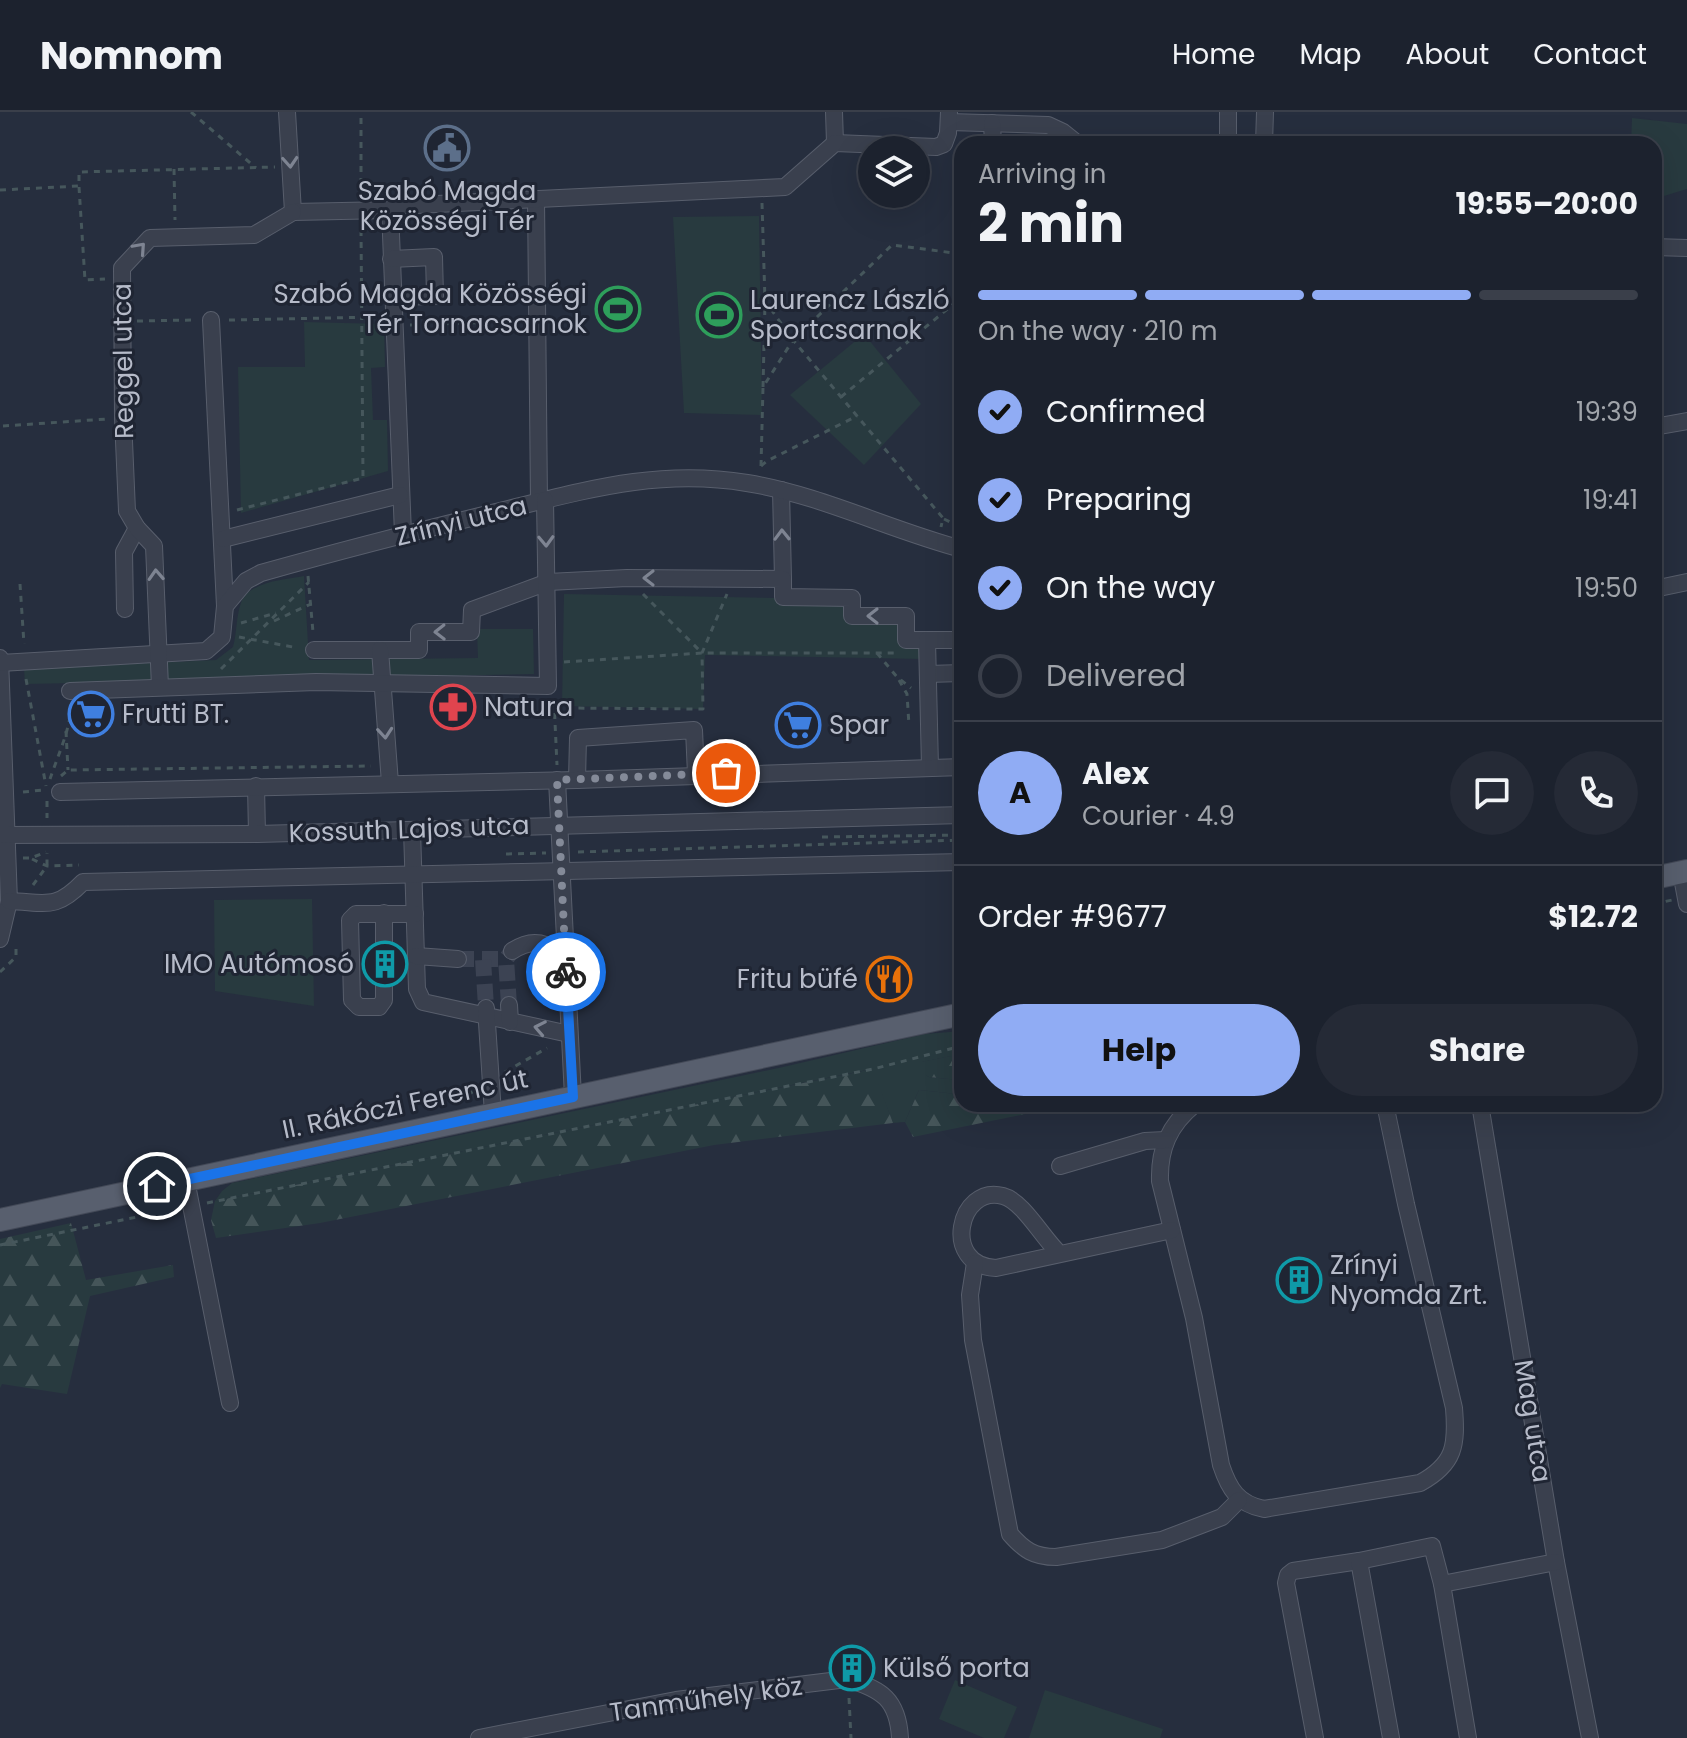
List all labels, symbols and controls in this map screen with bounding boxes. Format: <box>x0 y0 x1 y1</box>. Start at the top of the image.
text: Nomnom <box>40 29 223 82</box>
text: Home <box>1172 35 1255 74</box>
text: Map <box>1299 35 1361 74</box>
text: About <box>1405 35 1489 74</box>
text: Contact <box>1533 35 1647 74</box>
public building icon: Szabó Magda Közösségi Tér <box>423 124 471 172</box>
map controls <box>858 136 930 208</box>
button: layers <box>858 136 930 208</box>
one-way arrow <box>282 156 299 169</box>
text: Arriving in <box>978 156 1107 192</box>
place label: Szabó Magda Közösségi Tér <box>358 173 536 239</box>
text: 19:55–20:00 <box>1456 182 1638 225</box>
text: 2 min <box>978 187 1124 260</box>
one-way arrow <box>131 243 145 258</box>
place label: Szabó Magda Közösségi Tér Tornacsarnok <box>274 276 588 342</box>
place label: Laurencz László Sportcsarnok <box>750 282 950 348</box>
street label: Reggel utca <box>104 283 142 439</box>
sports icon: Szabó Magda Közösségi Tér Tornacsarnok <box>594 285 642 333</box>
sports icon: Laurencz László Sportcsarnok <box>695 291 743 339</box>
text: On the way · 210 m <box>978 313 1217 349</box>
icon: check <box>978 390 1022 434</box>
text: Confirmed <box>1046 390 1206 433</box>
text: 19:39 <box>1576 394 1638 430</box>
icon: check <box>978 478 1022 522</box>
text: Preparing <box>1046 478 1192 521</box>
text: 19:41 <box>1583 482 1638 518</box>
street label: Zrínyi utca <box>392 487 530 555</box>
one-way arrow <box>773 528 791 541</box>
one-way arrow <box>538 535 555 548</box>
icon: check <box>978 566 1022 610</box>
text: On the way <box>1046 566 1215 609</box>
one-way arrow <box>147 568 164 581</box>
one-way arrow <box>642 569 655 587</box>
text: 19:50 <box>1575 570 1638 606</box>
one-way arrow <box>866 607 879 625</box>
one-way arrow <box>433 623 446 641</box>
text: Delivered <box>1046 654 1186 697</box>
pharmacy icon: Natura <box>429 683 477 731</box>
place label: Natura <box>484 689 573 725</box>
supermarket icon: Frutti BT. <box>67 690 115 738</box>
place label: Frutti BT. <box>122 696 229 732</box>
supermarket icon: Spar <box>774 701 822 749</box>
place label: Spar <box>829 707 889 743</box>
one-way arrow <box>376 727 393 740</box>
pin <box>692 739 760 807</box>
icon: bag <box>704 751 748 795</box>
button: chat <box>1450 751 1534 835</box>
button: phone <box>1554 751 1638 835</box>
text: Alex <box>1082 752 1149 795</box>
text: A <box>1009 771 1031 814</box>
text: Courier · 4.9 <box>1082 798 1235 834</box>
street label: Kossuth Lajos utca <box>288 807 530 851</box>
text: Order #9677 <box>978 895 1167 938</box>
text: $12.72 <box>1548 895 1638 938</box>
courier <box>526 932 606 1012</box>
building icon: IMO Autómosó <box>361 940 409 988</box>
place label: IMO Autómosó <box>164 946 354 982</box>
icon: bike <box>544 950 588 994</box>
restaurant icon: Fritu büfé <box>865 955 913 1003</box>
place label: Fritu büfé <box>737 961 858 997</box>
button: Help <box>978 1004 1300 1096</box>
button: Share <box>1316 1004 1638 1096</box>
one-way arrow <box>533 1020 547 1037</box>
street label: II. Rákóczi Ferenc út <box>279 1060 531 1148</box>
pin <box>123 1152 191 1220</box>
icon: home <box>135 1164 179 1208</box>
place label: Zrínyi Nyomda Zrt. <box>1330 1247 1487 1313</box>
building icon: Zrínyi Nyomda Zrt. <box>1275 1256 1323 1304</box>
street label: Mag utca <box>1506 1357 1560 1485</box>
building icon: Külső porta <box>828 1644 876 1692</box>
place label: Külső porta <box>883 1650 1030 1686</box>
street label: Tanműhely köz <box>607 1668 805 1730</box>

